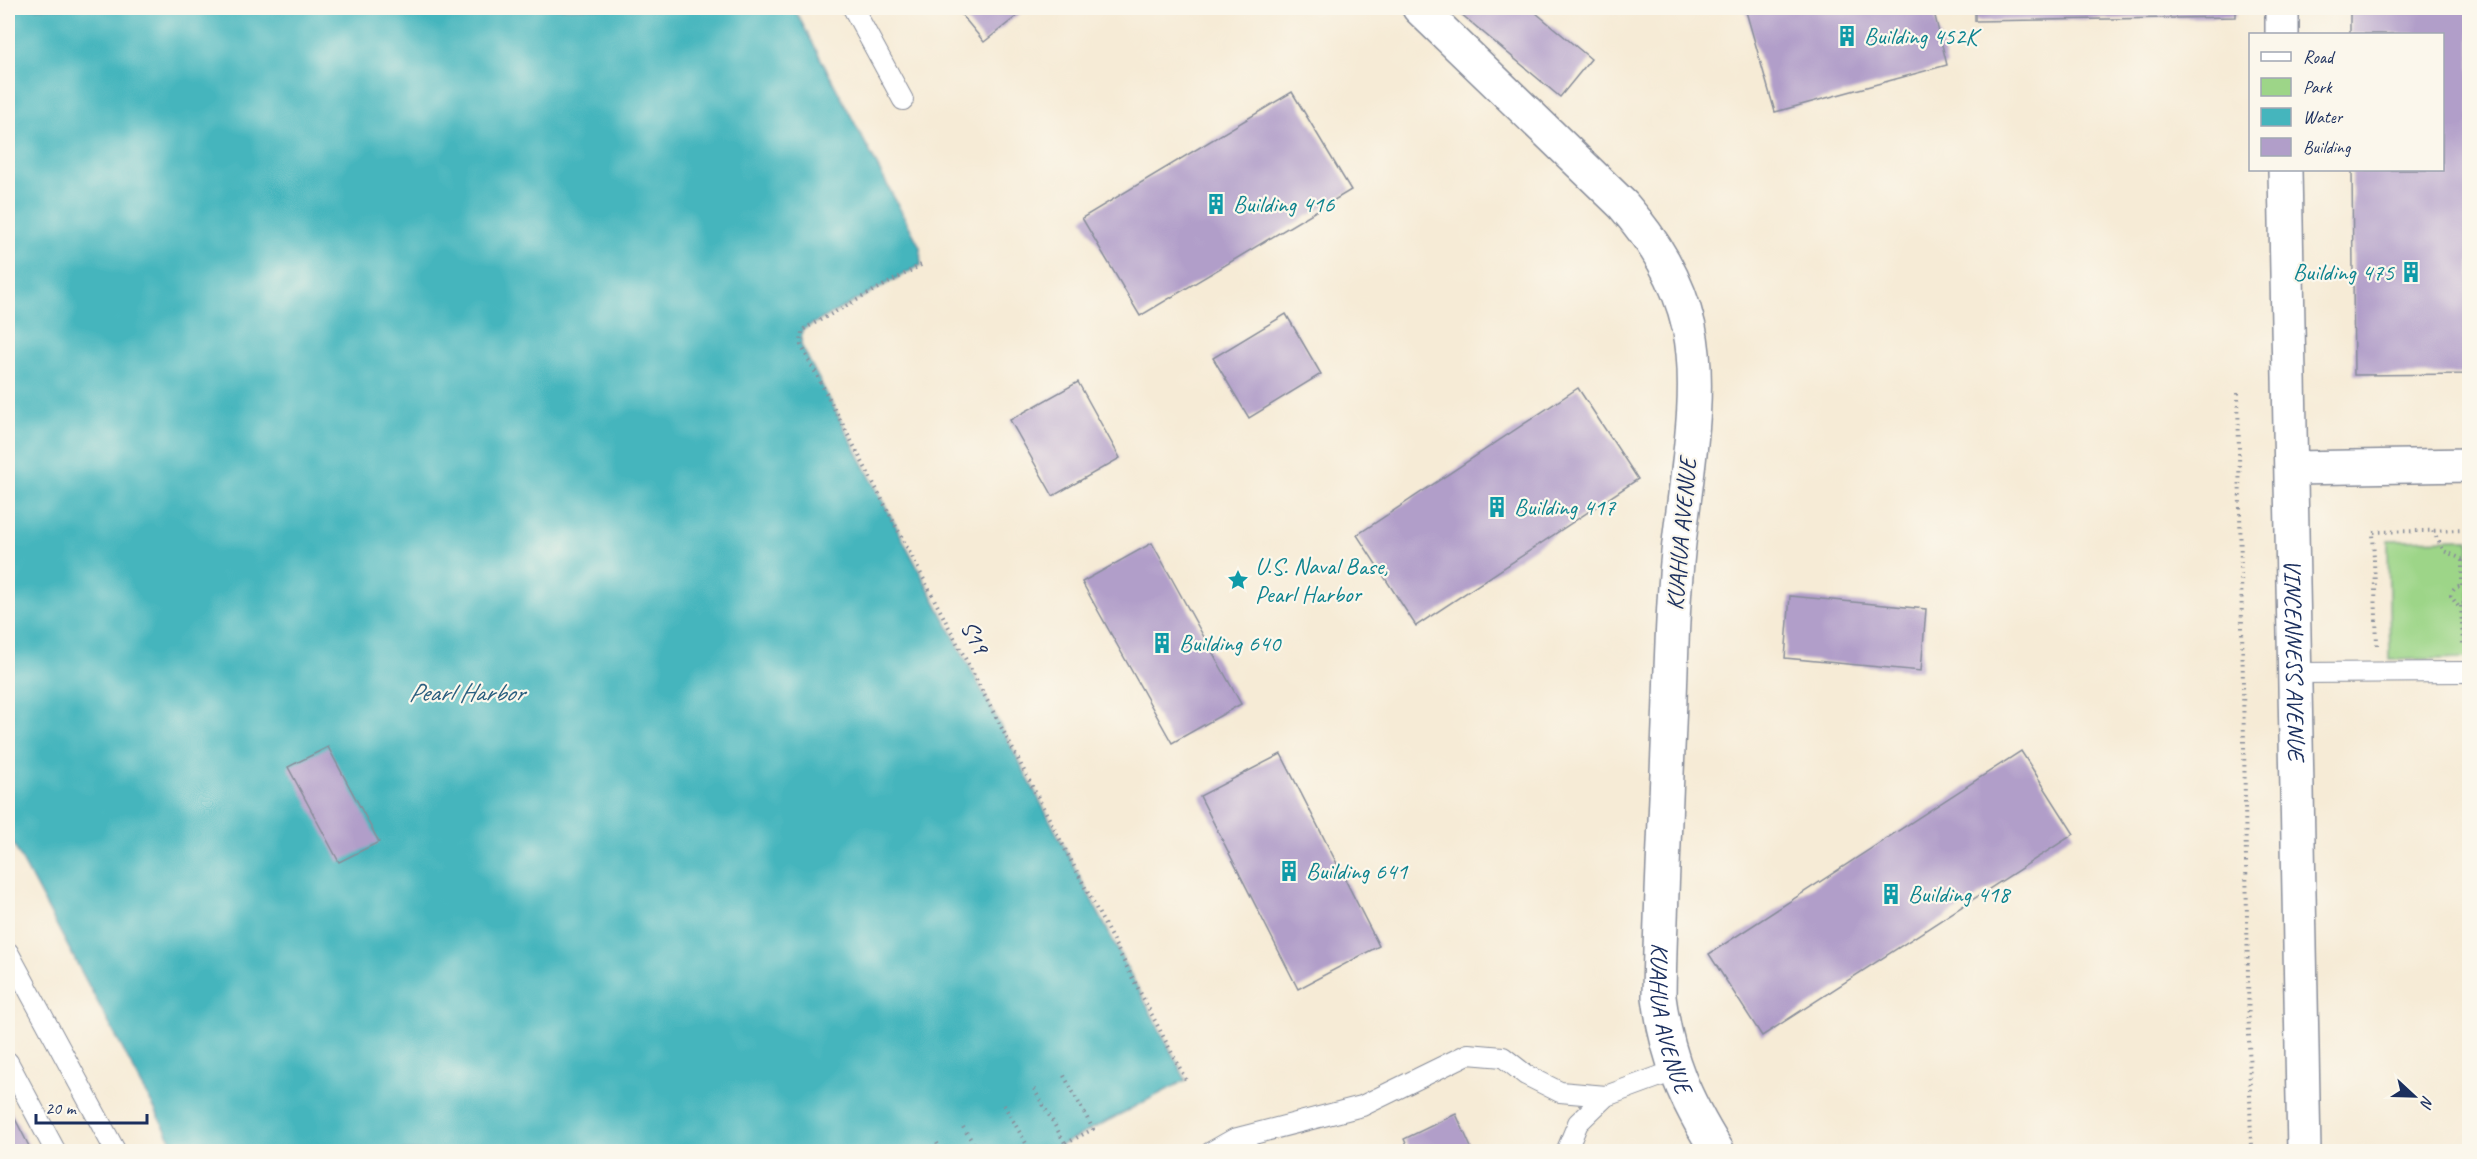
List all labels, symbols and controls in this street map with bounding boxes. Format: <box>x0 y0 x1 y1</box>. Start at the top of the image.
place label: Building 452K <box>1864 21 1982 51</box>
building icon: Building 452K <box>1835 24 1859 48</box>
legend <box>2249 33 2444 171</box>
text: Road <box>2303 46 2336 68</box>
text: Park <box>2303 76 2333 98</box>
text: Water <box>2303 106 2344 128</box>
text: Building <box>2303 136 2352 158</box>
place label: Building 416 <box>1233 189 1336 219</box>
building icon: Building 416 <box>1204 192 1228 216</box>
place label: Building 475 <box>2293 257 2395 287</box>
building icon: Building 475 <box>2399 260 2423 284</box>
street label: KUAHUA AVENUE <box>1659 454 1703 611</box>
place label: Building 417 <box>1514 492 1617 522</box>
building icon: Building 417 <box>1485 495 1509 519</box>
place label: U.S. Naval Base, Pearl Harbor <box>1255 551 1388 609</box>
street label: VINCENNESS AVENUE <box>2278 559 2311 764</box>
place icon: U.S. Naval Base, Pearl Harbor <box>1226 568 1250 592</box>
street label: S19 <box>954 615 997 661</box>
place label: Building 640 <box>1179 628 1283 658</box>
building icon: Building 640 <box>1150 631 1174 655</box>
water label: Pearl Harbor <box>409 676 527 709</box>
place label: Building 641 <box>1306 856 1409 886</box>
building icon: Building 641 <box>1277 859 1301 883</box>
place label: Building 418 <box>1908 879 2012 909</box>
building icon: Building 418 <box>1879 882 1903 906</box>
street label: KUAHUA AVENUE <box>1644 943 1700 1101</box>
north arrow <box>2384 1066 2444 1126</box>
scale bar <box>36 1087 147 1125</box>
text: N <box>2415 1093 2438 1112</box>
text: 20 m <box>45 1097 78 1119</box>

